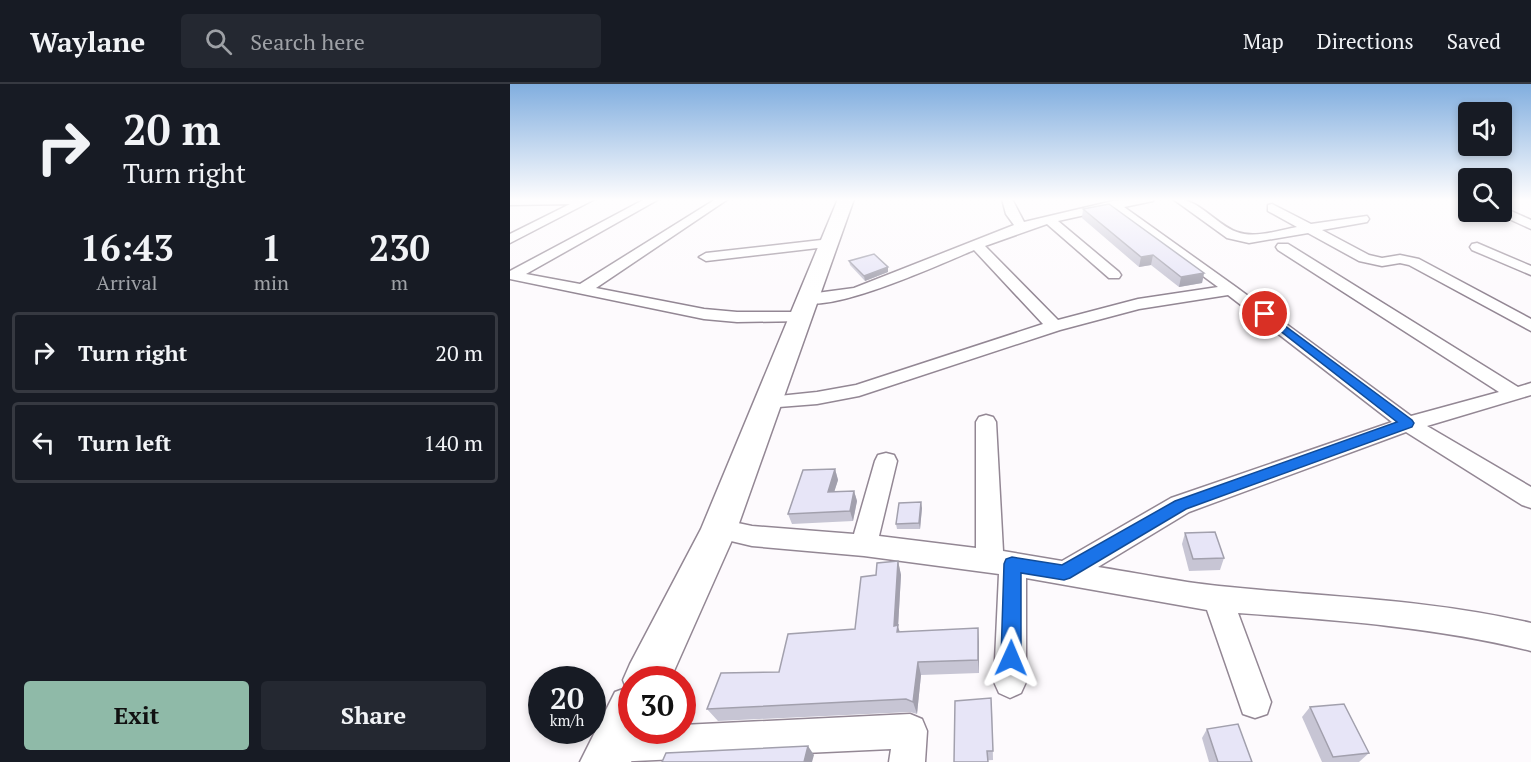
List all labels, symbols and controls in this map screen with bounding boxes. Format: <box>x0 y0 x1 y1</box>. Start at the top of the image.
search box <box>181 14 601 68</box>
text: Waylane <box>30 23 145 60</box>
icon: search <box>202 25 235 58</box>
text: Search here <box>250 27 365 56</box>
text: Map <box>1243 27 1284 55</box>
text: Directions <box>1317 27 1414 55</box>
text: Saved <box>1447 27 1501 55</box>
text: 20 m <box>123 101 221 157</box>
map controls <box>1458 102 1512 222</box>
button: sound <box>1458 102 1512 156</box>
icon: right <box>24 108 102 186</box>
text: Turn right <box>123 155 246 191</box>
button: search <box>1458 168 1512 222</box>
text: 16:43 <box>80 224 174 271</box>
text: 1 <box>261 224 282 271</box>
text: 230 <box>369 224 430 271</box>
text: Arrival <box>96 269 158 296</box>
text: min <box>254 269 289 296</box>
text: m <box>391 269 408 296</box>
pin <box>1239 288 1290 339</box>
icon: arrive <box>1248 297 1281 330</box>
icon: right <box>27 336 60 369</box>
text: Turn right <box>78 338 187 367</box>
text: 20 m <box>435 338 483 367</box>
icon: left <box>27 426 60 459</box>
text: Turn left <box>78 428 171 457</box>
text: 140 m <box>423 428 483 457</box>
position arrow <box>979 626 1043 690</box>
speed limit sign: 30 <box>618 666 696 744</box>
text: 20 <box>550 678 584 718</box>
button: Exit <box>24 681 249 750</box>
button: Share <box>261 681 486 750</box>
text: km/h <box>550 710 584 730</box>

